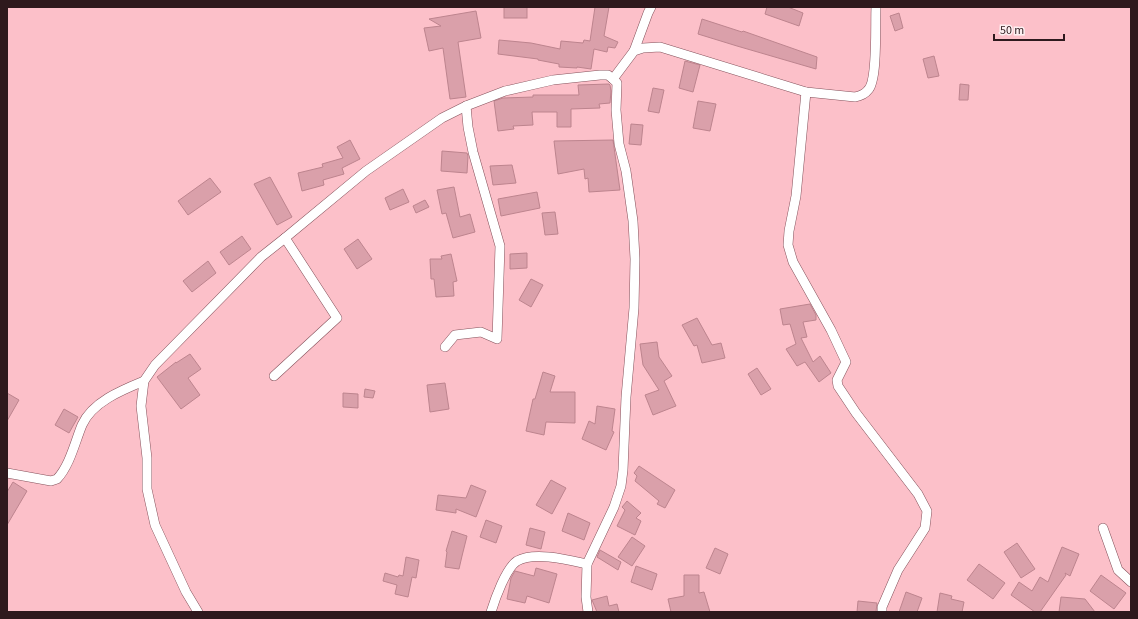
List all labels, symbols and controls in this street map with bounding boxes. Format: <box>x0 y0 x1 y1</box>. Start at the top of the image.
scale bar <box>994 16 1064 42</box>
text: 50 m <box>1000 22 1024 39</box>

